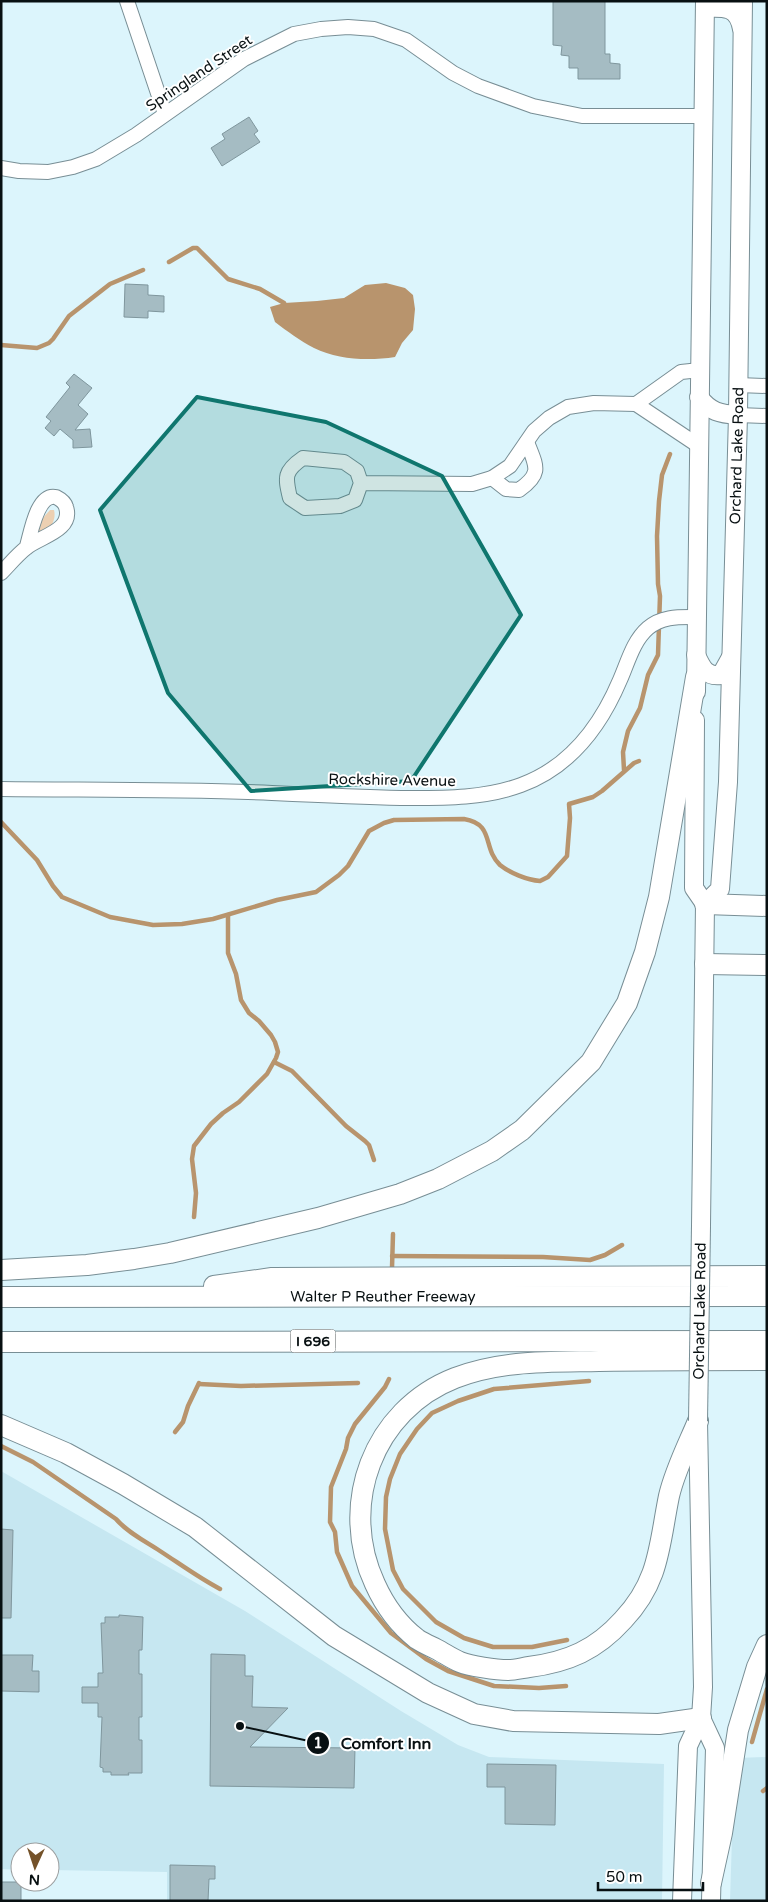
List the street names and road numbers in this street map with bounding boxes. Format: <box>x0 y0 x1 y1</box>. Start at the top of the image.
street label: Springland Street <box>142 31 256 115</box>
street label: Orchard Lake Road <box>726 387 747 525</box>
street label: Rockshire Avenue <box>328 770 456 790</box>
street label: Orchard Lake Road <box>690 1242 710 1380</box>
street label: Walter P Reuther Freeway <box>290 1287 476 1306</box>
road number: I 696 <box>290 1330 336 1352</box>

